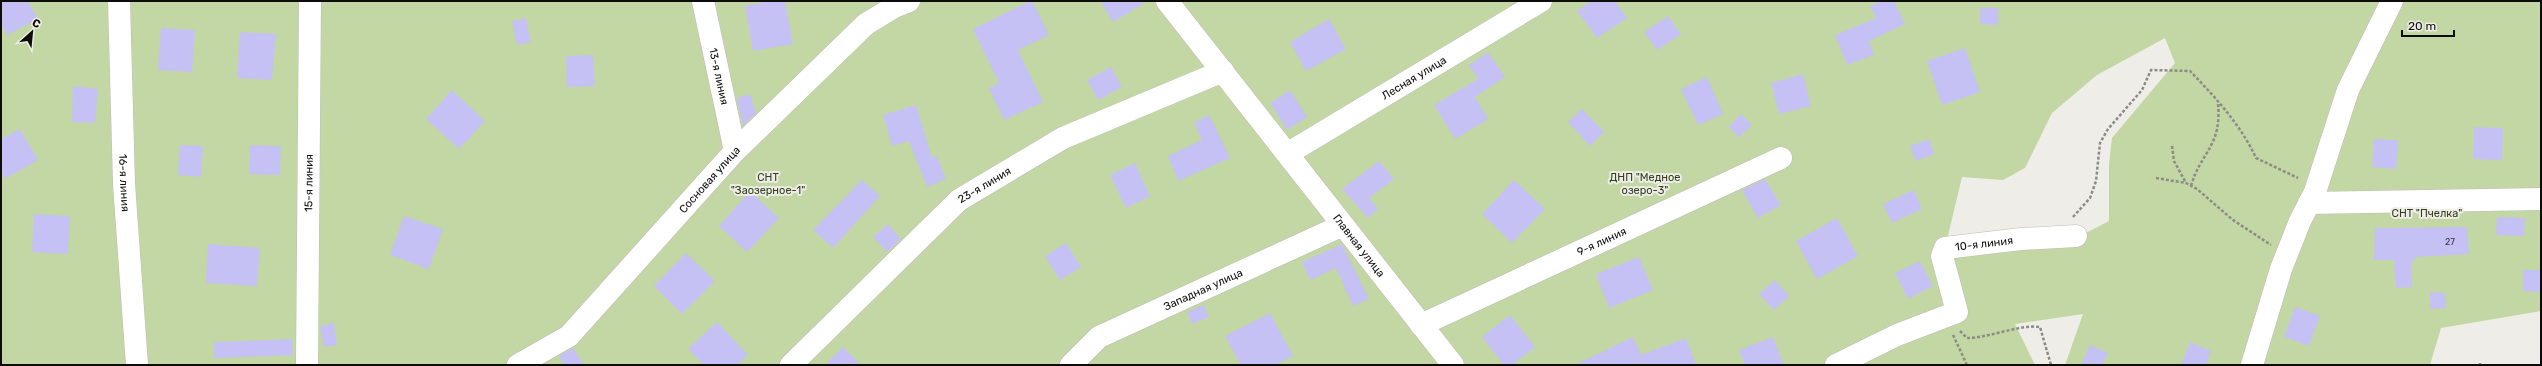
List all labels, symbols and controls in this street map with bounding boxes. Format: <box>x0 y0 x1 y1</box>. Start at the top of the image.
north arrow <box>12 12 52 52</box>
scale bar <box>2402 12 2454 38</box>
text: С <box>30 16 43 31</box>
text: 20 m <box>2408 19 2436 33</box>
street label: 13-я линия <box>707 47 731 106</box>
street label: Лесная улица <box>1379 53 1448 102</box>
street label: Сосновая улица <box>676 143 743 216</box>
street label: 16-я линия <box>117 154 132 212</box>
street label: 15-я линия <box>302 154 315 212</box>
street label: 23-я линия <box>955 164 1013 206</box>
park label: СНТ "Заозерное-1" <box>731 171 805 197</box>
park label: ДНП "Медное озеро-3" <box>1610 171 1680 197</box>
park label: СНТ "Пчелка" <box>2392 207 2462 220</box>
street label: Главная улица <box>1330 212 1388 280</box>
street label: 9-я линия <box>1575 224 1628 258</box>
street label: 10-я линия <box>1954 234 2014 253</box>
house number: 27 <box>2445 237 2455 247</box>
street label: Западная улица <box>1162 266 1244 313</box>

